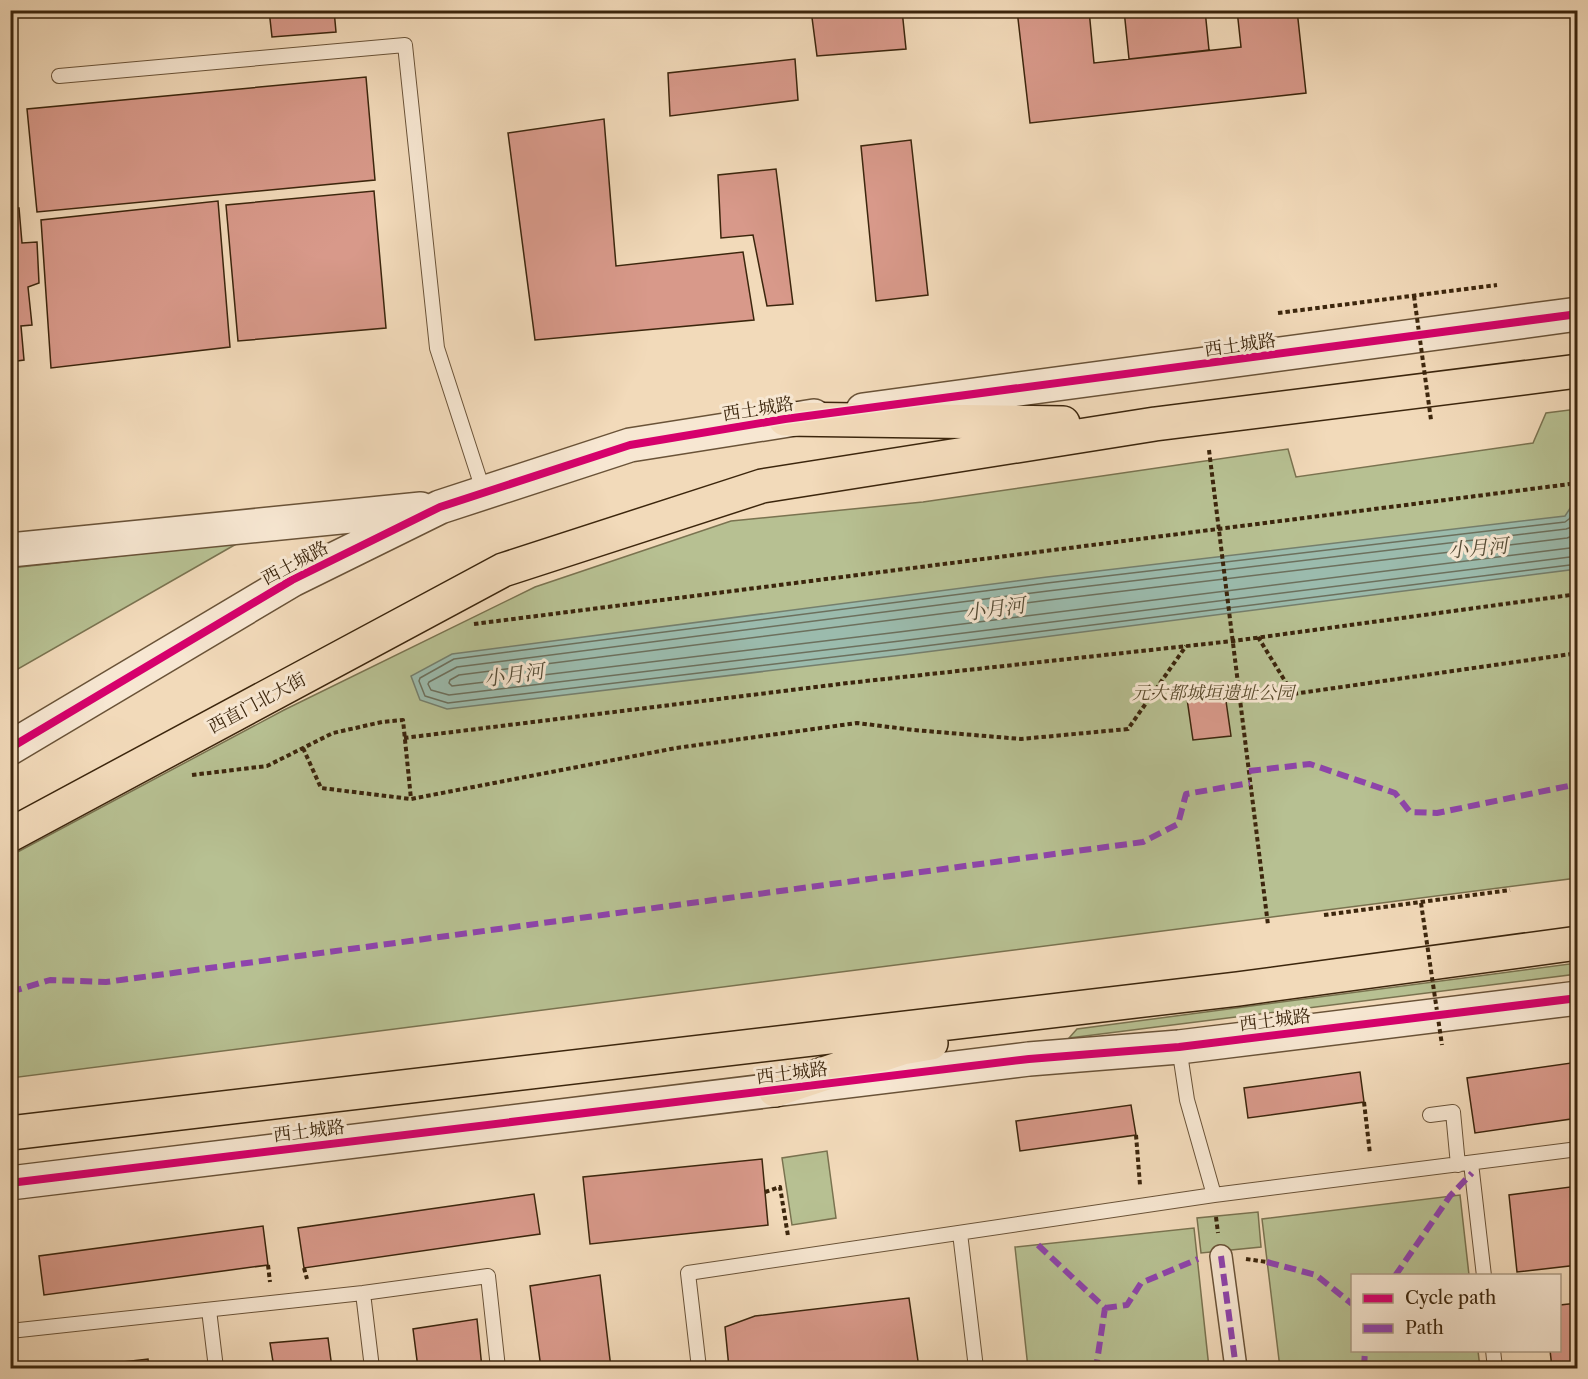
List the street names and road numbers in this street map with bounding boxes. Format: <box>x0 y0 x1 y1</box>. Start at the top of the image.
street label: 西土城路 <box>1203 329 1277 361</box>
street label: 西土城路 <box>721 393 795 425</box>
street label: 西土城路 <box>258 536 332 590</box>
street label: 西直门北大街 <box>204 668 310 738</box>
street label: 西土城路 <box>1238 1005 1312 1035</box>
street label: 西土城路 <box>755 1058 829 1088</box>
street label: 西土城路 <box>272 1116 346 1146</box>

